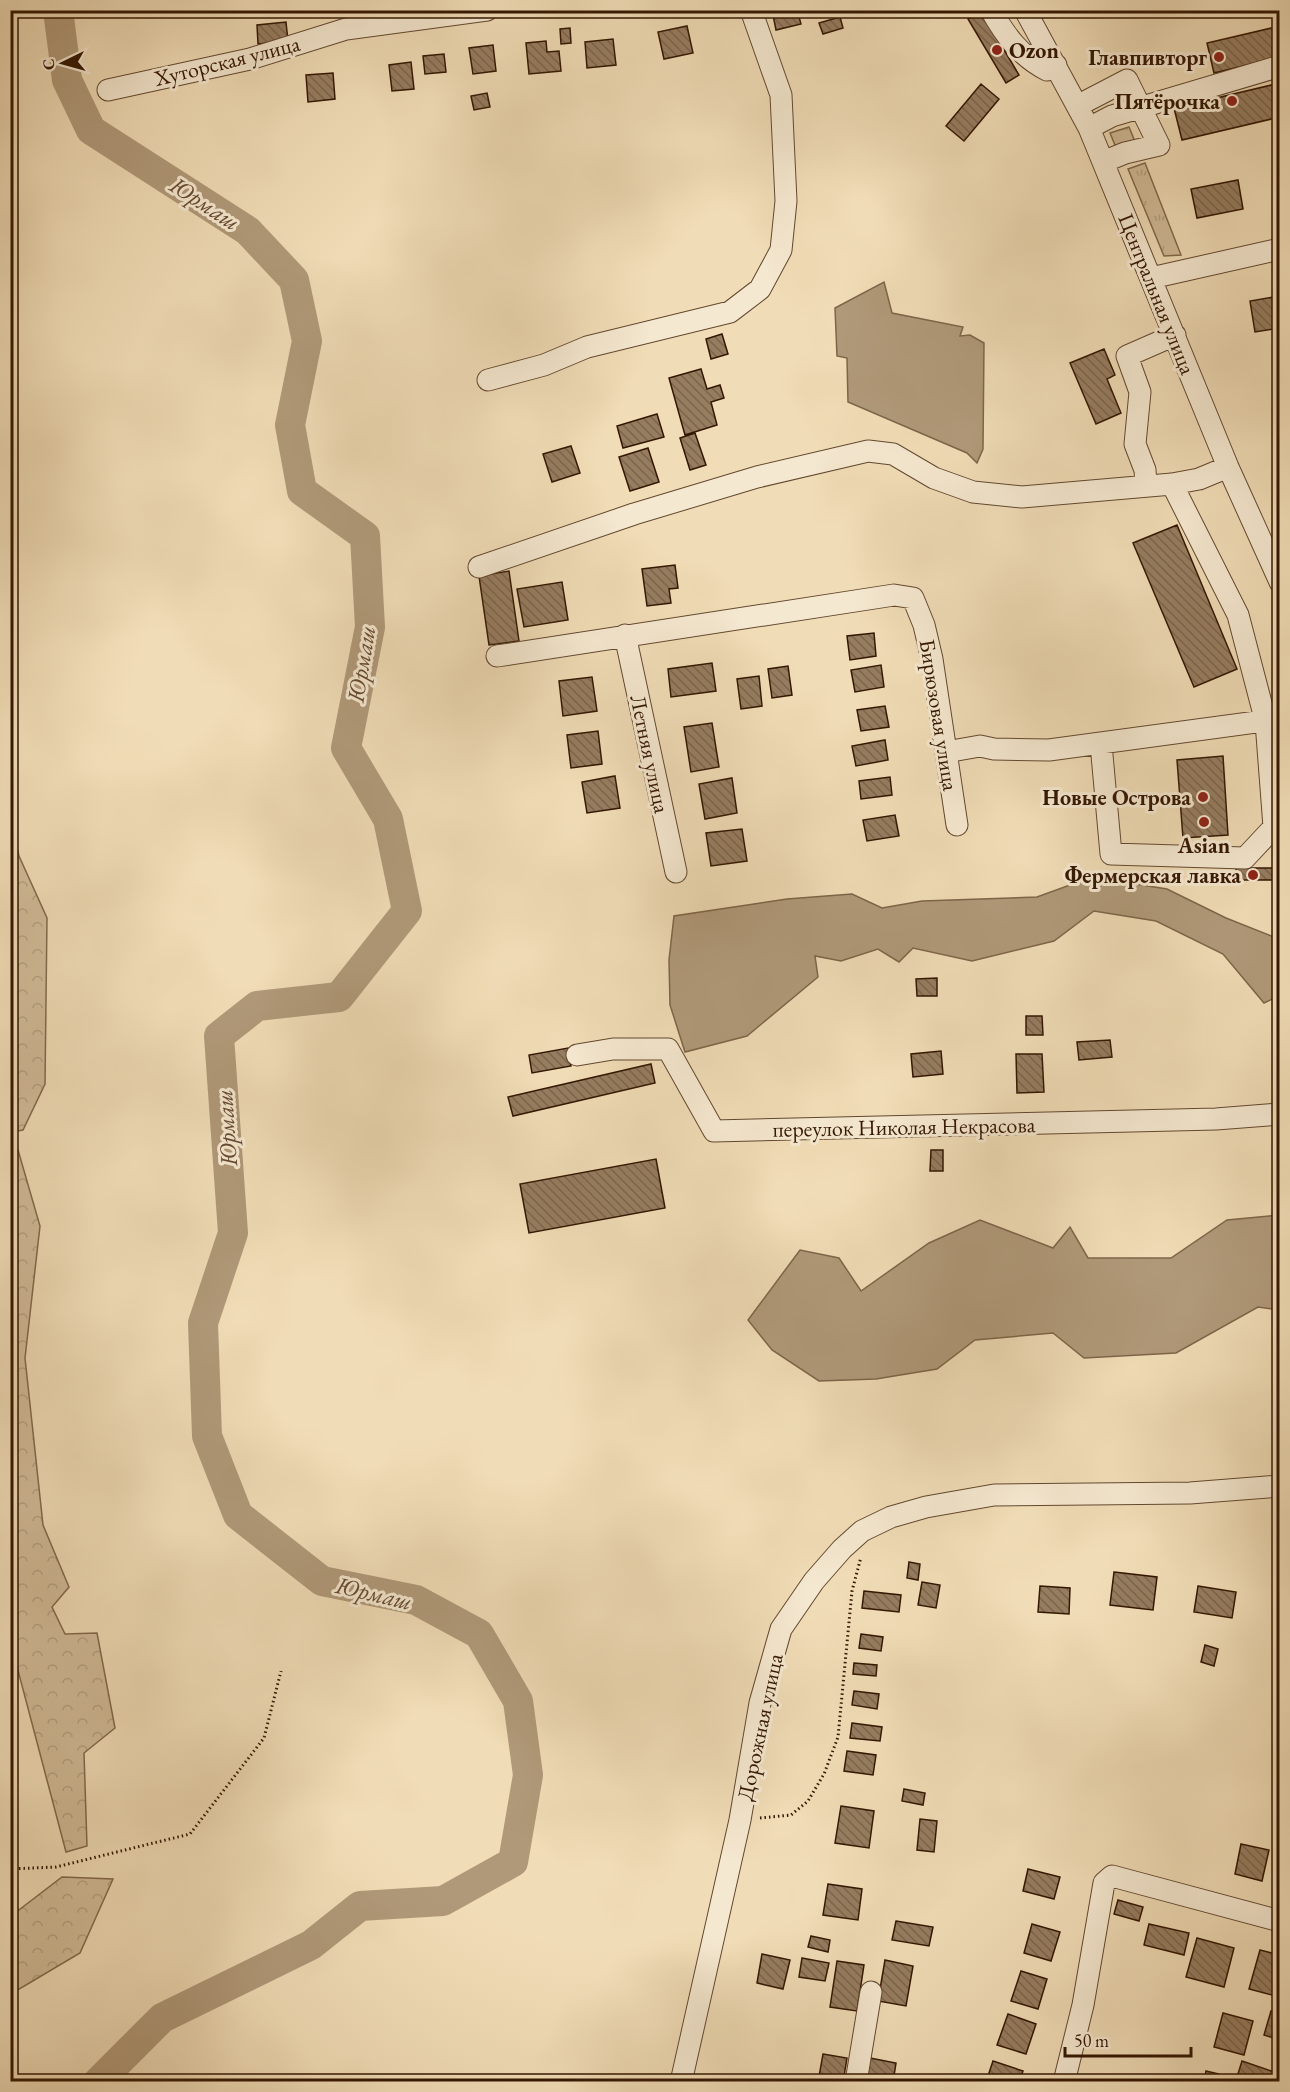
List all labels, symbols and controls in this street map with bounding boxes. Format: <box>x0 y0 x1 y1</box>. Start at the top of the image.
street label: Хуторская улица <box>150 29 303 93</box>
north arrow <box>33 33 93 93</box>
place label: Ozon <box>1009 36 1059 65</box>
marker: Ozon <box>990 43 1004 57</box>
place label: Главпивторг <box>1088 43 1207 72</box>
marker: Главпивторг <box>1212 50 1226 64</box>
text: С <box>38 58 60 71</box>
place label: Пятёрочка <box>1115 87 1220 116</box>
marker: Пятёрочка <box>1225 94 1239 108</box>
water label: Юрмаш <box>163 168 246 237</box>
street label: Центральная улица <box>1112 209 1203 379</box>
water label: Юрмаш <box>340 624 382 705</box>
street label: Бирюзовая улица <box>913 637 965 793</box>
street label: Летняя улица <box>623 692 677 816</box>
place label: Новые Острова <box>1042 783 1191 812</box>
marker: Новые Острова <box>1196 790 1210 804</box>
marker: Asian <box>1197 815 1211 829</box>
place label: Asian <box>1177 831 1231 860</box>
place label: Фермерская лавка <box>1065 861 1241 890</box>
marker: Фермерская лавка <box>1246 868 1260 882</box>
water label: Юрмаш <box>208 1088 244 1169</box>
street label: переулок Николая Некрасова <box>772 1110 1036 1144</box>
water label: Юрмаш <box>332 1569 415 1617</box>
street label: Дорожная улица <box>730 1651 790 1803</box>
scale bar <box>1065 2020 1191 2058</box>
text: 50 m <box>1074 2029 1109 2052</box>

